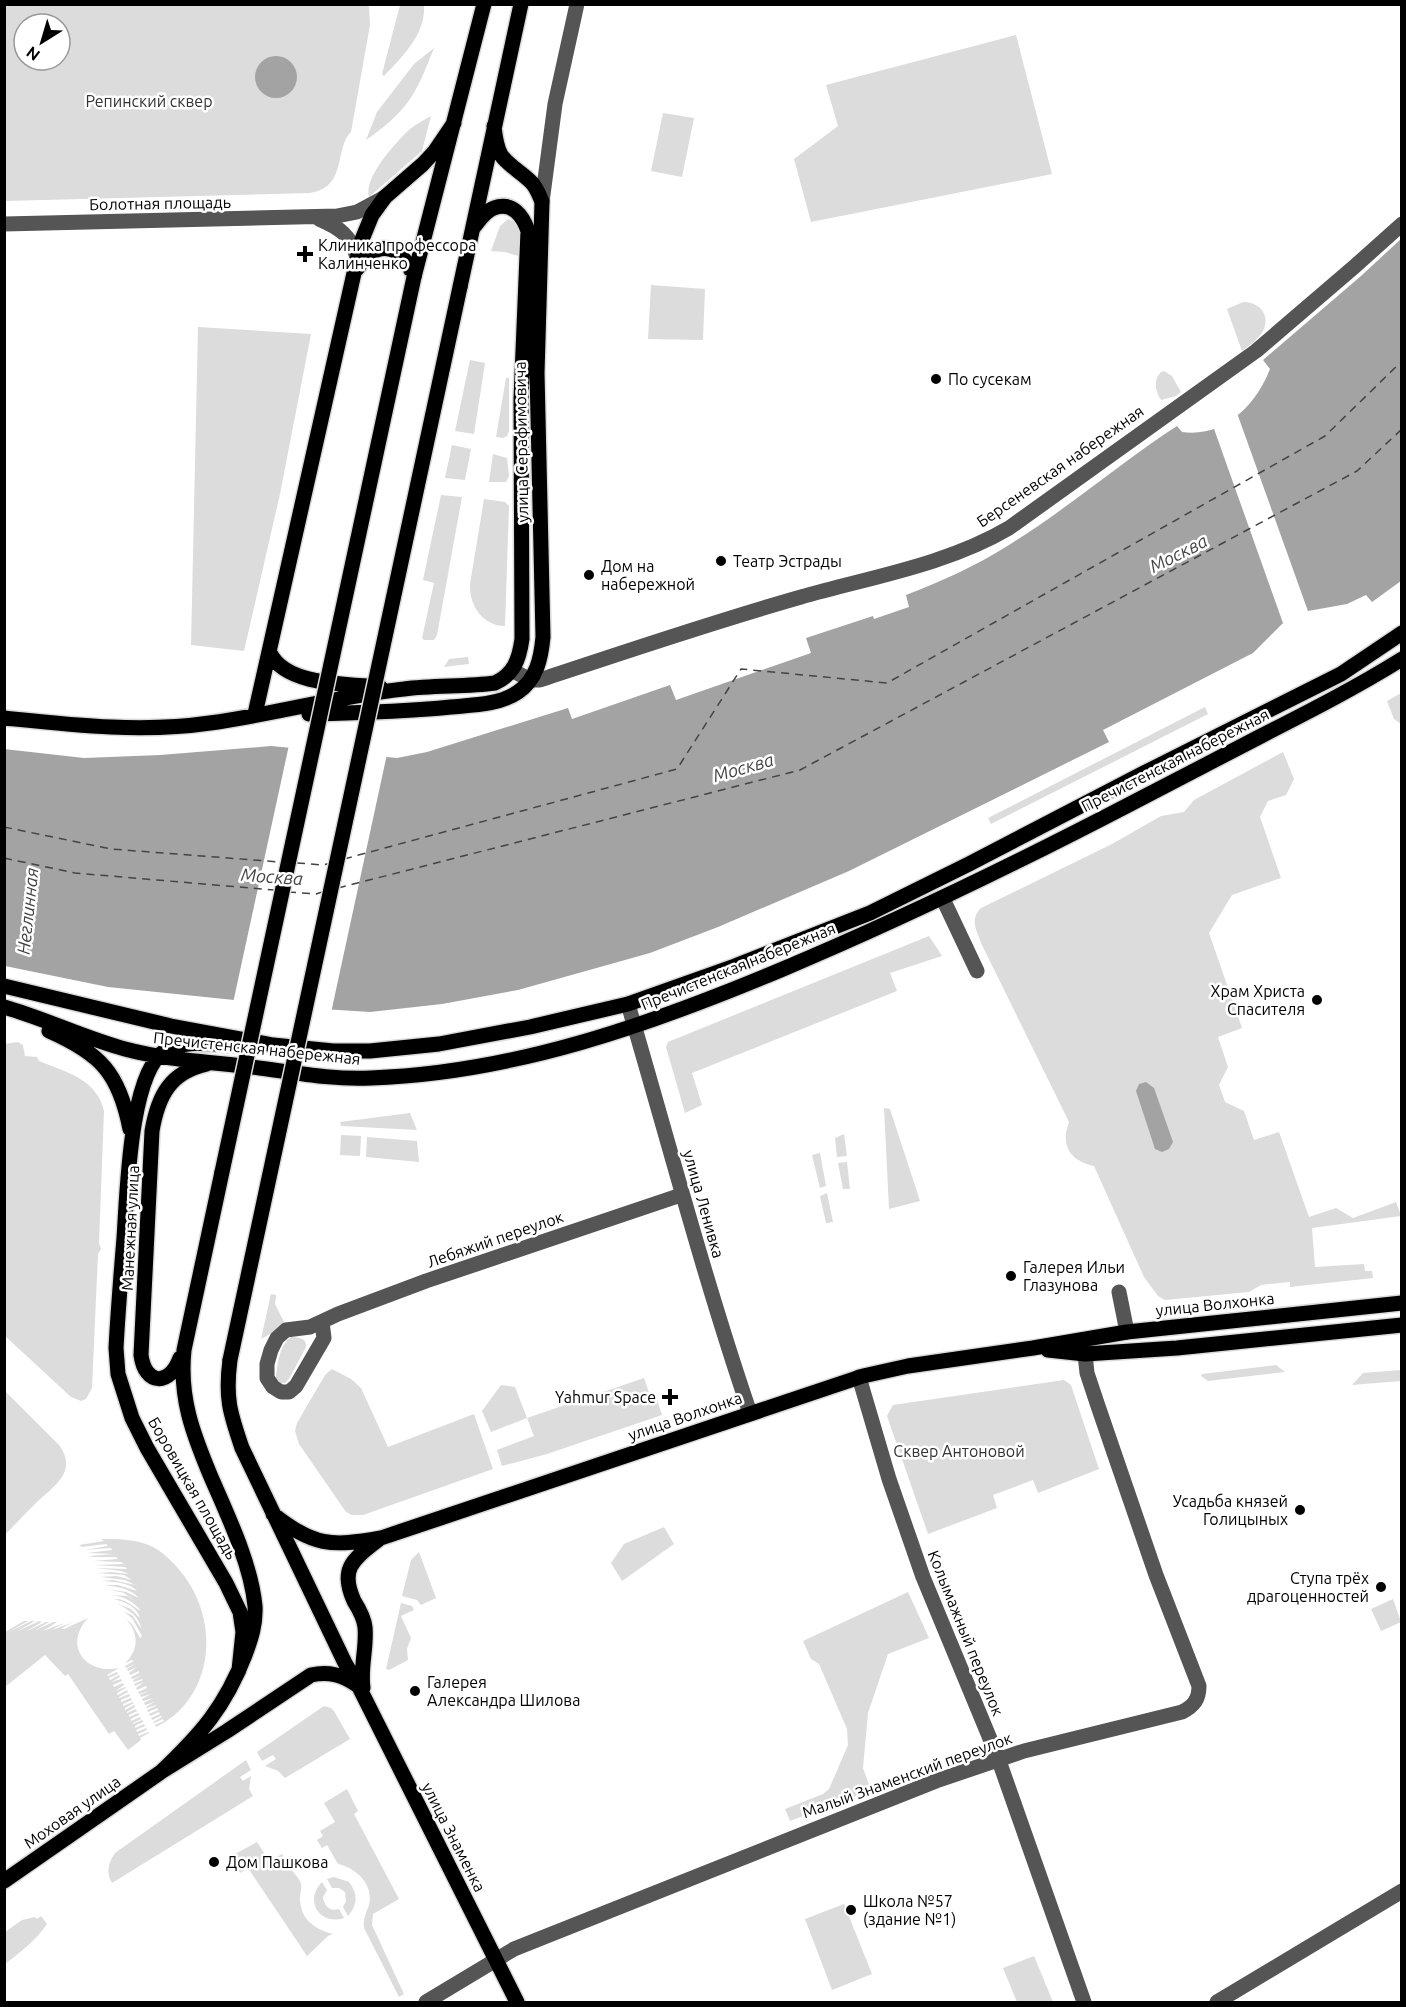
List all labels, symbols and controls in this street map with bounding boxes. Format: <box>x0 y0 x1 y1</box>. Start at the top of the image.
north arrow <box>12 12 72 72</box>
text: N <box>23 43 43 65</box>
park label: Репинский сквер <box>85 92 213 110</box>
street label: Болотная площадь <box>89 193 231 213</box>
place label: Клиника профессора Калинченко <box>318 236 477 272</box>
marker: Клиника профессора Калинченко <box>296 245 314 263</box>
street label: улица Серафимовича <box>511 361 531 523</box>
place label: По сусекам <box>948 370 1032 388</box>
marker: По сусекам <box>929 372 943 386</box>
street label: Берсеневская набережная <box>973 401 1147 531</box>
water label: Москва <box>1146 530 1210 576</box>
place label: Театр Эстрады <box>733 552 842 570</box>
marker: Театр Эстрады <box>714 554 728 568</box>
place label: Дом на набережной <box>601 557 695 593</box>
marker: Дом на набережной <box>582 568 596 582</box>
street label: Пречистенская набережная <box>1078 705 1272 815</box>
water label: Москва <box>710 749 776 785</box>
water label: Москва <box>240 864 304 888</box>
water label: Неглинная <box>12 867 42 955</box>
street label: Пречистенская набережная <box>638 919 838 1013</box>
place label: Храм Христа Спасителя <box>1211 982 1305 1018</box>
marker: Храм Христа Спасителя <box>1310 993 1324 1007</box>
street label: Пречистенская набережная <box>153 1028 361 1068</box>
street label: улица Ленивка <box>680 1148 728 1260</box>
street label: Манежная улица <box>118 1165 142 1291</box>
street label: Лебяжий переулок <box>424 1207 566 1271</box>
place label: Галерея Ильи Глазунова <box>1023 1258 1125 1294</box>
marker: Галерея Ильи Глазунова <box>1004 1269 1018 1283</box>
street label: улица Волхонка <box>1155 1289 1275 1319</box>
place label: Yahmur Space <box>555 1388 656 1406</box>
street label: улица Волхонка <box>626 1388 744 1444</box>
marker: Yahmur Space <box>661 1388 679 1406</box>
street label: Боровицкая площадь <box>145 1414 241 1562</box>
park label: Сквер Антоновой <box>893 1442 1025 1460</box>
place label: Усадьба князей Голицыных <box>1173 1492 1288 1528</box>
marker: Усадьба князей Голицыных <box>1293 1503 1307 1517</box>
street label: Колымажный переулок <box>925 1548 1007 1718</box>
place label: Ступа трёх драгоценностей <box>1247 1569 1369 1605</box>
marker: Ступа трёх драгоценностей <box>1374 1580 1388 1594</box>
place label: Галерея Александра Шилова <box>427 1673 580 1709</box>
marker: Галерея Александра Шилова <box>408 1684 422 1698</box>
street label: Малый Знаменский переулок <box>800 1729 1014 1821</box>
street label: Моховая улица <box>20 1772 124 1852</box>
street label: улица Знаменка <box>419 1779 489 1895</box>
place label: Дом Пашкова <box>226 1853 328 1871</box>
marker: Дом Пашкова <box>207 1855 221 1869</box>
place label: Школа №57 (здание №1) <box>863 1892 956 1929</box>
marker: Школа №57 (здание №1) <box>844 1903 858 1917</box>

